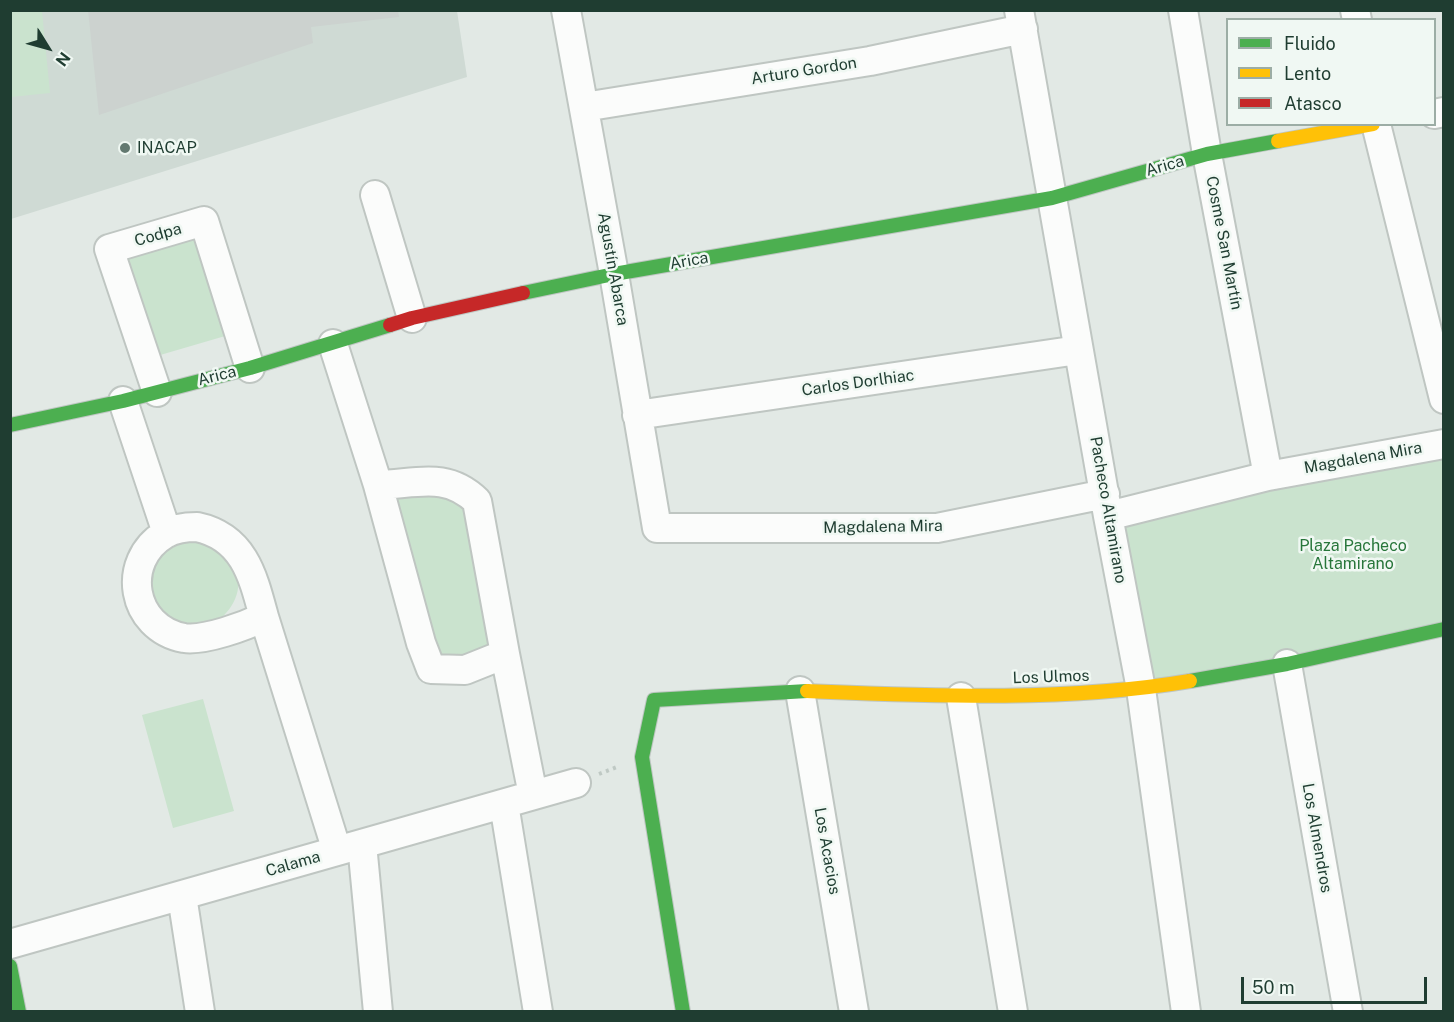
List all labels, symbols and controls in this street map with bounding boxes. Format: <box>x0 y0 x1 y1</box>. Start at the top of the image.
north arrow <box>18 18 78 78</box>
legend <box>1226 18 1436 126</box>
text: Fluido <box>1284 33 1336 54</box>
text: N <box>51 48 74 70</box>
street label: Arturo Gordon <box>750 53 858 89</box>
text: Lento <box>1284 63 1331 84</box>
text: Atasco <box>1284 93 1342 114</box>
place label: INACAP <box>137 138 197 158</box>
marker: INACAP <box>118 141 132 155</box>
street label: Arica <box>1144 151 1186 181</box>
street label: Cosme San Martín <box>1202 174 1246 312</box>
street label: Agustín Abarca <box>594 211 632 327</box>
street label: Codpa <box>132 219 184 251</box>
street label: Arica <box>668 248 710 274</box>
street label: Arica <box>196 362 238 390</box>
street label: Carlos Dorlhiac <box>801 366 915 400</box>
street label: Pacheco Altamirano <box>1086 435 1130 585</box>
street label: Magdalena Mira <box>1302 438 1424 478</box>
street label: Magdalena Mira <box>823 516 943 538</box>
park label: Plaza Pacheco Altamirano <box>1299 536 1407 574</box>
street label: Los Ulmos <box>1012 666 1090 688</box>
street label: Los Almendros <box>1298 782 1336 894</box>
street label: Los Acacios <box>810 806 844 896</box>
street label: Calama <box>263 847 323 881</box>
scale bar <box>1244 965 1430 1003</box>
text: 50 m <box>1252 977 1295 998</box>

